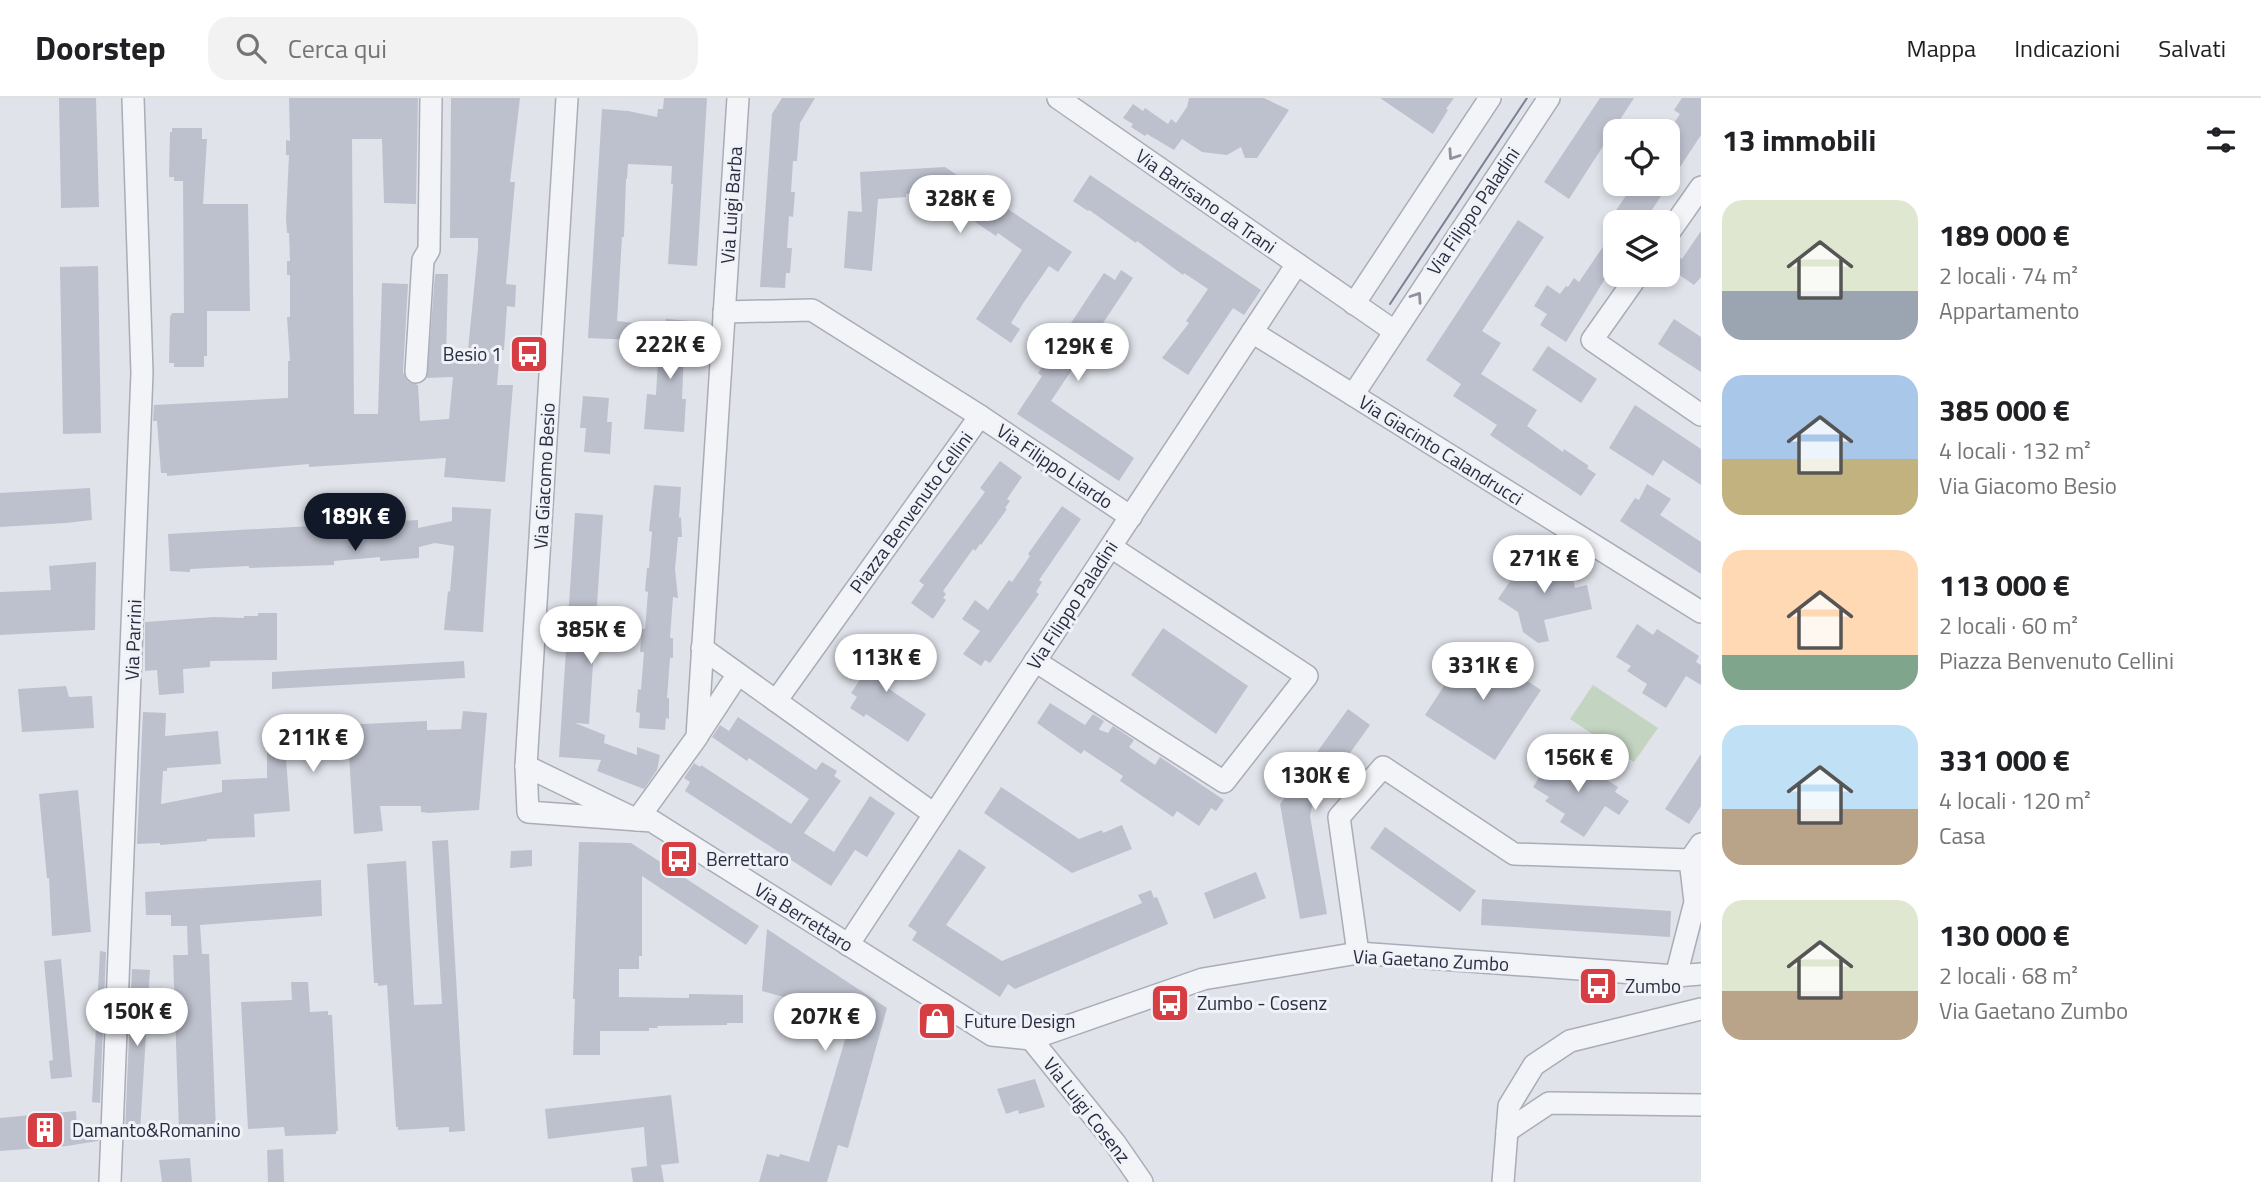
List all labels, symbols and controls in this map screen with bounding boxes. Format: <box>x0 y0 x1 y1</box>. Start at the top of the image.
search box <box>208 17 698 80</box>
text: Doorstep <box>35 23 166 73</box>
icon: search <box>232 29 270 67</box>
text: Cerca qui <box>288 29 387 68</box>
text: Mappa <box>1907 30 1976 66</box>
text: Indicazioni <box>2014 30 2120 66</box>
text: Salvati <box>2158 30 2226 66</box>
text: 13 immobili <box>1722 117 1876 163</box>
map controls <box>1603 119 1680 287</box>
button: locate <box>1603 119 1680 196</box>
icon: filters <box>2202 121 2240 159</box>
street label: Via Barisano da Trani <box>1130 141 1283 260</box>
street label: Via Filippo Paladini <box>1419 141 1526 281</box>
street label: Via Luigi Barba <box>712 145 749 265</box>
one-way arrow <box>1449 147 1461 160</box>
pin: 328K € <box>903 176 1017 235</box>
text: 328K € <box>925 180 995 215</box>
button: layers <box>1603 210 1680 287</box>
text: 189 000 € <box>1939 212 2070 258</box>
icon: home <box>1778 228 1862 312</box>
text: 2 locali · 74 m² <box>1939 258 2078 293</box>
one-way arrow <box>1408 292 1421 305</box>
text: Appartamento <box>1939 293 2079 328</box>
pin: 222K € <box>613 322 727 381</box>
pin: 129K € <box>1021 324 1135 383</box>
text: 222K € <box>635 326 705 361</box>
text: 129K € <box>1043 328 1113 363</box>
bus stop icon: Besio 1 <box>508 333 550 375</box>
place label: Besio 1 <box>443 339 502 368</box>
street label: Via Giacinto Calandrucci <box>1353 387 1529 512</box>
text: 385 000 € <box>1939 387 2070 433</box>
street label: Via Giacomo Besio <box>525 402 562 550</box>
icon: home <box>1778 403 1862 487</box>
street label: Via Filippo Liardo <box>991 416 1119 515</box>
street label: Piazza Benvenuto Cellini <box>842 425 979 599</box>
text: 4 locali · 132 m² <box>1939 433 2091 468</box>
text: Via Giacomo Besio <box>1939 468 2117 503</box>
pin: 189K € <box>298 494 412 553</box>
text: 189K € <box>320 498 390 533</box>
street label: Via Filippo Paladini <box>1019 534 1124 675</box>
pin: 271K € <box>1487 536 1601 595</box>
text: 271K € <box>1509 540 1579 575</box>
text: 113 000 € <box>1939 562 2070 608</box>
icon: home <box>1778 578 1862 662</box>
street label: Via Parrini <box>117 599 148 681</box>
pin: 385K € <box>534 606 648 666</box>
text: 2 locali · 60 m² <box>1939 608 2078 643</box>
text: 385K € <box>556 611 626 646</box>
pin: 113K € <box>829 634 943 694</box>
text: 113K € <box>851 639 921 674</box>
pin: 331K € <box>1426 642 1540 702</box>
text: Piazza Benvenuto Cellini <box>1939 643 2174 678</box>
text: 331K € <box>1448 647 1518 682</box>
pin: 211K € <box>256 714 370 774</box>
text: 211K € <box>278 719 348 754</box>
pin: 156K € <box>1521 734 1635 794</box>
text: 331 000 € <box>1939 737 2070 783</box>
text: 156K € <box>1543 739 1613 774</box>
pin: 130K € <box>1258 752 1372 812</box>
icon: home <box>1778 753 1862 837</box>
text: 130K € <box>1280 757 1350 792</box>
text: 4 locali · 120 m² <box>1939 783 2091 818</box>
text: Casa <box>1939 818 1985 853</box>
bus stop icon: Berrettaro <box>658 838 700 880</box>
place label: Berrettaro <box>706 844 789 873</box>
street label: Via Berrettaro <box>749 875 859 959</box>
text: 130 000 € <box>1939 912 2070 958</box>
icon: home <box>1778 928 1862 1012</box>
street label: Via Gaetano Zumbo <box>1352 941 1510 978</box>
text: 2 locali · 68 m² <box>1939 958 2078 993</box>
bus stop icon: Zumbo <box>1577 965 1619 1007</box>
place label: Zumbo <box>1625 971 1681 1000</box>
bus stop icon: Zumbo - Cosenz <box>1149 982 1191 1024</box>
pin: 150K € <box>80 988 194 1048</box>
place label: Zumbo - Cosenz <box>1197 988 1327 1017</box>
text: 150K € <box>102 993 172 1028</box>
pin: 207K € <box>768 993 882 1053</box>
text: Via Gaetano Zumbo <box>1939 993 2128 1028</box>
text: 207K € <box>790 998 860 1033</box>
shop icon: Future Design <box>916 1000 958 1042</box>
place label: Future Design <box>964 1006 1075 1035</box>
street label: Via Luigi Cosenz <box>1037 1050 1138 1169</box>
building icon: Damanto&Romanino <box>24 1109 66 1151</box>
place label: Damanto&Romanino <box>72 1115 241 1144</box>

